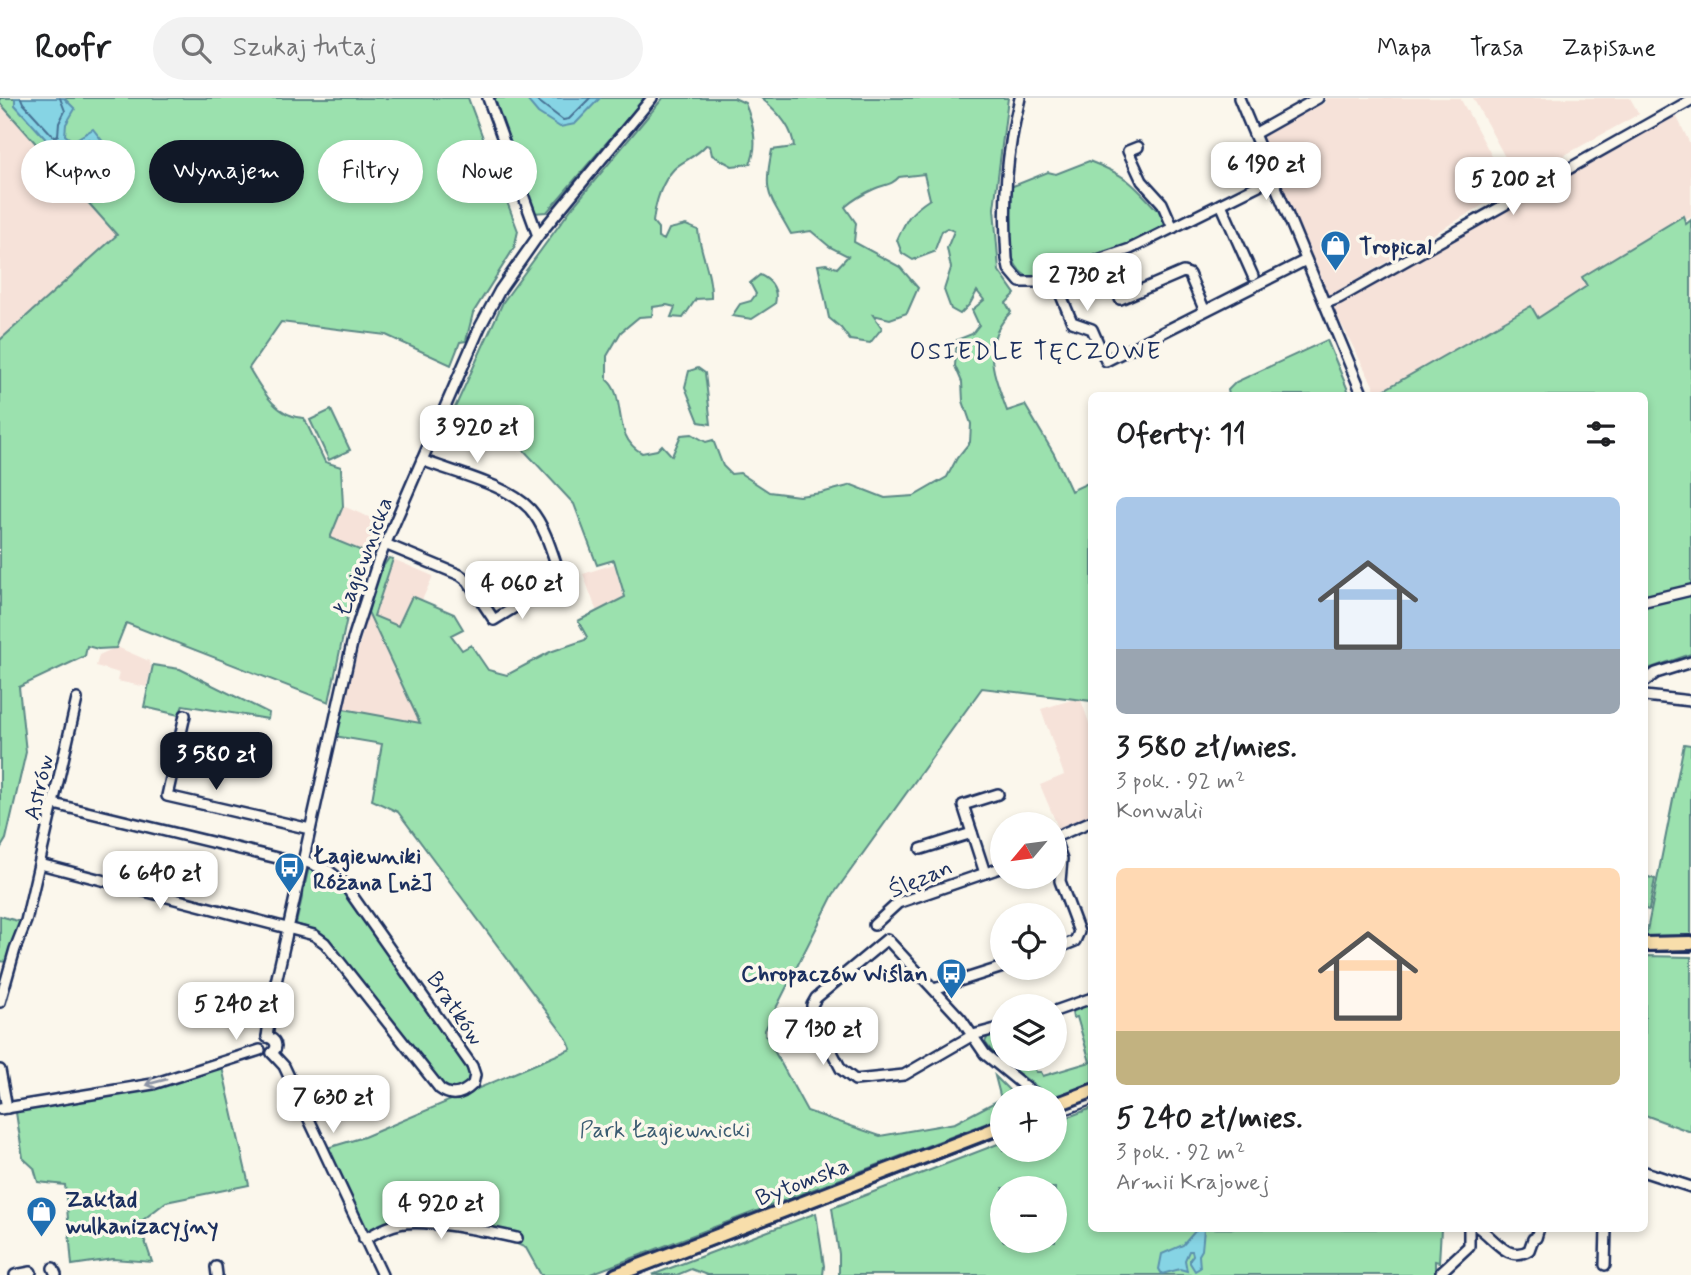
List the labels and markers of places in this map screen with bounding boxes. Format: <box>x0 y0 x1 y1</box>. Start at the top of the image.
pin: 6 190 zł <box>1194 142 1338 202</box>
pin: 5 200 zł <box>1441 158 1585 217</box>
shop icon: Tropical <box>1319 229 1353 273</box>
place label: Tropical <box>1359 233 1432 263</box>
pin: 2 730 zł <box>1015 254 1159 313</box>
pin: 3 920 zł <box>405 406 549 465</box>
pin: 4 060 zł <box>450 561 594 621</box>
pin: 3 580 zł <box>144 732 288 792</box>
place label: Łagiewniki Różana [nż] <box>313 842 432 898</box>
bus stop icon: Łagiewniki Różana [nż] <box>273 851 307 895</box>
pin: 6 640 zł <box>88 852 232 911</box>
bus stop icon: Chropaczów Wiślan <box>934 956 968 1000</box>
place label: Chropaczów Wiślan <box>741 960 928 990</box>
pin: 5 240 zł <box>164 982 308 1042</box>
pin: 7 130 zł <box>751 1007 895 1067</box>
pin: 7 630 zł <box>261 1076 405 1135</box>
pin: 4 920 zł <box>369 1182 513 1241</box>
place label: Zakład wulkanizacyjny <box>65 1186 219 1242</box>
shop icon: Zakład wulkanizacyjny <box>25 1195 59 1239</box>

